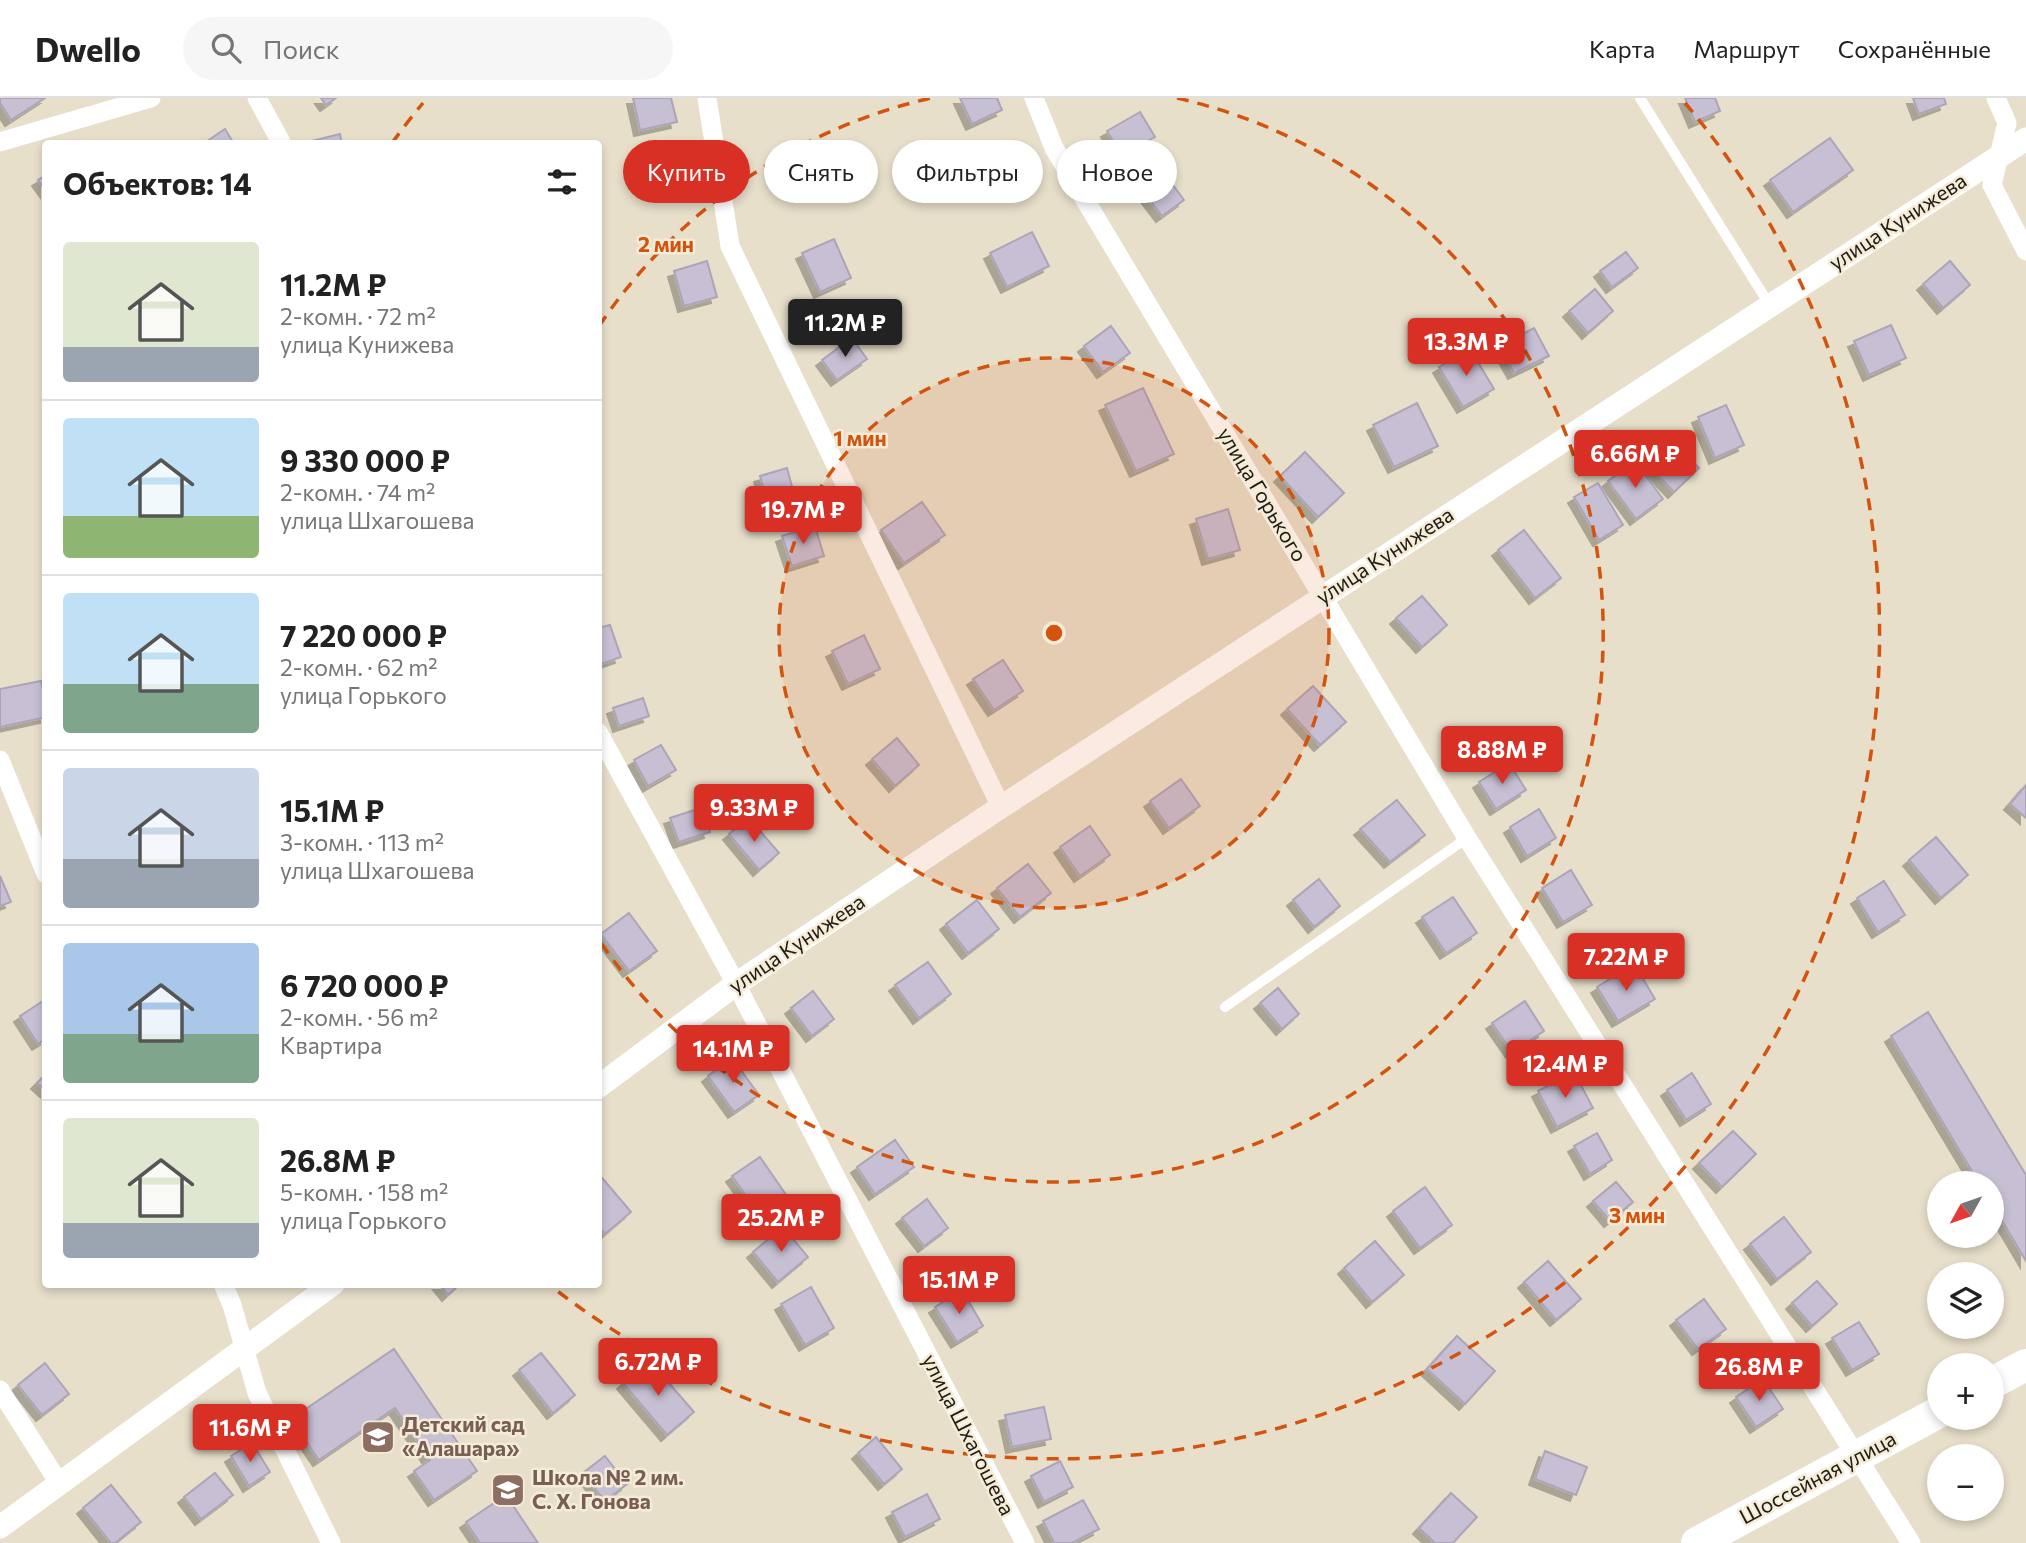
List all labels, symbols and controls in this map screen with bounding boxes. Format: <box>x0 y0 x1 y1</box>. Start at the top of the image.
search box <box>183 17 673 80</box>
text: Dwello <box>35 28 141 69</box>
icon: search <box>207 29 245 67</box>
text: Поиск <box>263 33 340 64</box>
text: Карта <box>1589 34 1655 63</box>
text: Маршрут <box>1693 34 1800 63</box>
text: Сохранённые <box>1838 34 1991 63</box>
chip: Купить <box>623 140 750 203</box>
chip: Снять <box>764 140 878 203</box>
chip: Фильтры <box>892 140 1043 203</box>
chip: Новое <box>1057 140 1177 203</box>
icon: filters <box>543 163 581 201</box>
text: Объектов: 14 <box>63 164 252 201</box>
street label: улица Кунижева <box>1824 167 1971 275</box>
text: 2 мин <box>638 231 694 256</box>
text: 11.2M ₽ <box>280 265 387 302</box>
icon: home <box>119 270 203 354</box>
pin: 11.2M ₽ <box>780 300 910 359</box>
text: 2-комн. · 72 m² <box>280 302 436 330</box>
text: 11.2M ₽ <box>804 308 886 336</box>
pin: 13.3M ₽ <box>1401 318 1531 378</box>
text: 13.3M ₽ <box>1424 327 1508 355</box>
text: улица Кунижева <box>280 330 454 358</box>
street label: улица Горького <box>1213 423 1313 566</box>
text: 1 мин <box>833 425 887 450</box>
pin: 6.66M ₽ <box>1570 430 1700 490</box>
text: 6.66M ₽ <box>1590 439 1680 467</box>
text: 9 330 000 ₽ <box>280 441 450 478</box>
icon: home <box>119 446 203 530</box>
text: 2-комн. · 74 m² <box>280 478 435 506</box>
pin: 19.7M ₽ <box>738 486 868 546</box>
text: 19.7M ₽ <box>761 495 845 523</box>
street label: улица Кунижева <box>1311 501 1458 609</box>
text: улица Шхагошева <box>280 506 475 534</box>
text: 7 220 000 ₽ <box>280 616 447 653</box>
icon: home <box>119 621 203 705</box>
centre of rings <box>1042 621 1066 645</box>
text: 2-комн. · 62 m² <box>280 653 437 681</box>
text: улица Горького <box>280 681 447 709</box>
pin: 8.88M ₽ <box>1437 726 1567 786</box>
text: 8.88M ₽ <box>1457 735 1547 763</box>
pin: 9.33M ₽ <box>689 784 819 844</box>
text: 15.1M ₽ <box>280 791 384 828</box>
text: 9.33M ₽ <box>710 793 798 821</box>
icon: home <box>119 796 203 880</box>
text: 3-комн. · 113 m² <box>280 828 444 856</box>
text: улица Шхагошева <box>280 856 475 884</box>
street label: улица Кунижева <box>723 888 869 998</box>
pin: 7.22M ₽ <box>1561 934 1691 993</box>
text: 7.22M ₽ <box>1584 942 1668 970</box>
text: 6 720 000 ₽ <box>280 966 449 1003</box>
icon: home <box>119 971 203 1055</box>
text: 2-комн. · 56 m² <box>280 1003 438 1031</box>
pin: 14.1M ₽ <box>668 1026 798 1085</box>
text: Квартира <box>280 1031 382 1059</box>
text: 14.1M ₽ <box>693 1034 773 1062</box>
pin: 12.4M ₽ <box>1500 1040 1630 1100</box>
text: 12.4M ₽ <box>1522 1049 1608 1077</box>
text: 26.8M ₽ <box>280 1141 395 1178</box>
icon: home <box>119 1146 203 1230</box>
north arrow <box>1927 1171 2004 1248</box>
map controls <box>1927 1171 2004 1521</box>
text: 5-комн. · 158 m² <box>280 1178 448 1206</box>
pin: 25.2M ₽ <box>716 1194 846 1254</box>
text: 3 мин <box>1609 1202 1665 1227</box>
text: 25.2M ₽ <box>737 1203 825 1231</box>
text: улица Горького <box>280 1206 447 1234</box>
pin: 15.1M ₽ <box>894 1256 1024 1316</box>
button: layers <box>1927 1262 2004 1339</box>
text: 15.1M ₽ <box>919 1265 999 1293</box>
pin: 6.72M ₽ <box>593 1338 723 1398</box>
pin: 26.8M ₽ <box>1694 1344 1824 1403</box>
text: 6.72M ₽ <box>614 1347 702 1375</box>
street label: улица Шхагошева <box>918 1350 1021 1519</box>
text: 26.8M ₽ <box>1715 1352 1803 1380</box>
button: + <box>1927 1353 2004 1430</box>
pin: 11.6M ₽ <box>185 1404 315 1464</box>
place label: Детский сад «Алашара» <box>402 1411 525 1460</box>
text: 11.6M ₽ <box>209 1413 291 1441</box>
school or university icon: Детский сад «Алашара» <box>359 1418 397 1456</box>
street label: Шоссейная улица <box>1735 1425 1900 1528</box>
button: − <box>1927 1444 2004 1521</box>
place label: Школа № 2 им. С. Х. Гонова <box>532 1464 684 1513</box>
school or university icon: Школа № 2 им. С. Х. Гонова <box>489 1471 527 1509</box>

